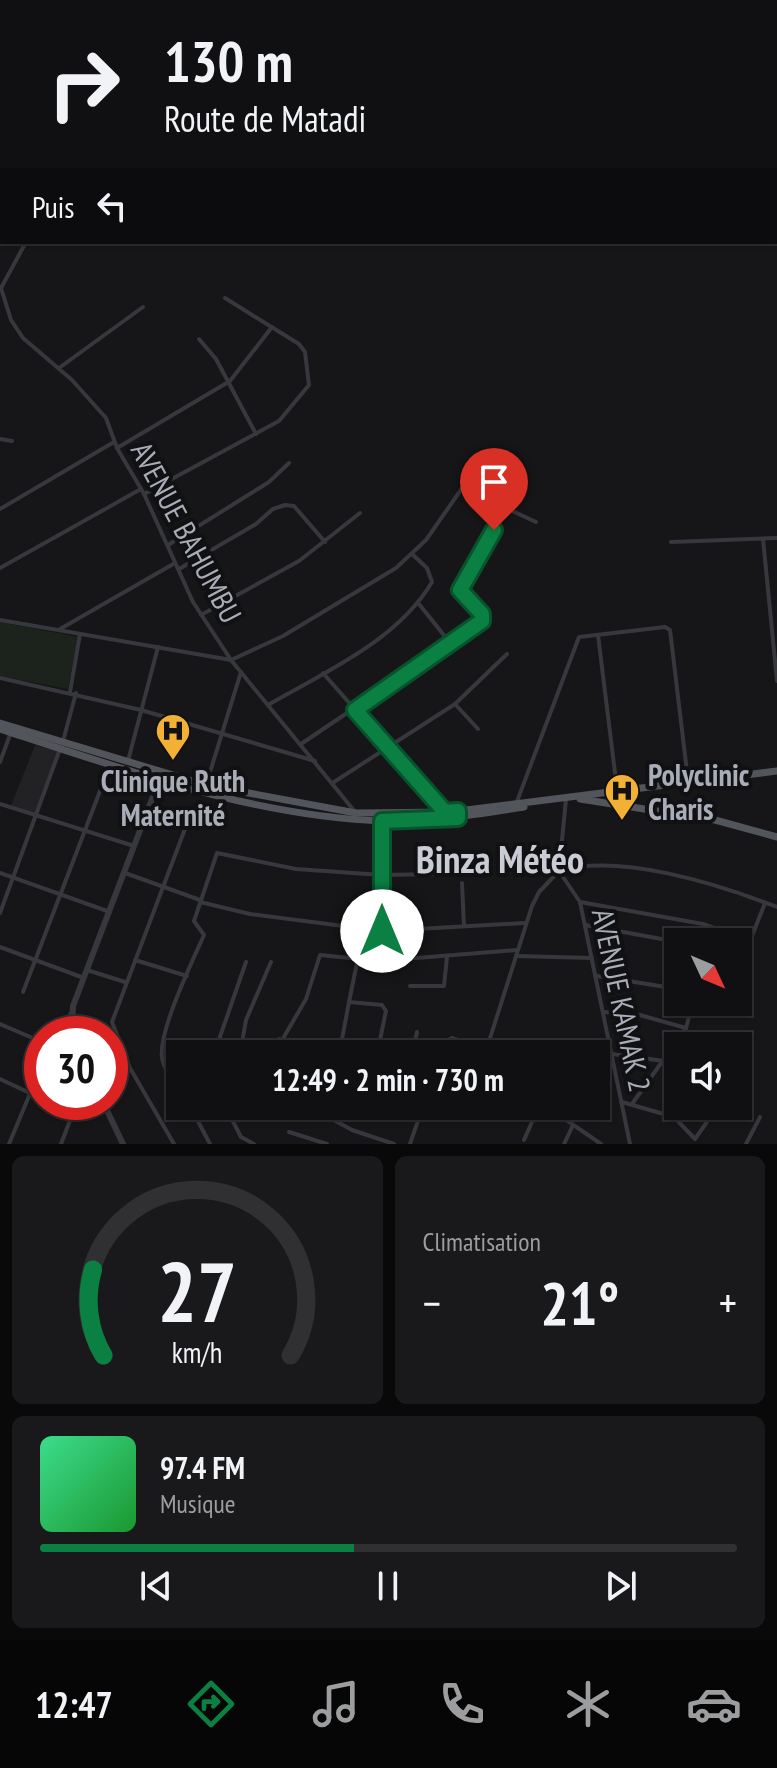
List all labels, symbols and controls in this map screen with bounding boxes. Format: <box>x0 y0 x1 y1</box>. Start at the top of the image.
text: 130 m <box>164 25 293 97</box>
icon: right <box>32 32 136 136</box>
text: Route de Matadi <box>164 95 366 142</box>
icon: left <box>90 184 134 228</box>
text: Puis <box>32 187 74 226</box>
street label: AVENUE BAHUMBU <box>123 435 251 629</box>
pin <box>460 448 528 530</box>
icon: arrive <box>472 460 516 504</box>
hospital icon: Clinique Ruth Maternité <box>154 712 192 762</box>
place label: Polyclinic Charis <box>648 755 750 828</box>
place label: Clinique Ruth Maternité <box>101 761 245 834</box>
hospital icon: Polyclinic Charis <box>603 772 641 822</box>
district label: Binza Météo <box>416 834 584 883</box>
position arrow <box>340 889 424 973</box>
street label: AVENUE KAMAK 2 <box>584 905 660 1095</box>
north arrow <box>664 928 752 1016</box>
map controls <box>664 928 752 1120</box>
speed limit sign: 30 <box>24 1016 128 1120</box>
button: sound <box>664 1032 752 1120</box>
text: 12:49 · 2 min · 730 m <box>272 1060 504 1099</box>
text: Climatisation <box>423 1225 541 1258</box>
text: 27 <box>157 1237 237 1345</box>
text: 21° <box>540 1264 619 1342</box>
text: − <box>423 1274 441 1331</box>
text: + <box>719 1274 737 1331</box>
text: km/h <box>172 1334 223 1371</box>
text: 97.4 FM <box>160 1448 245 1487</box>
text: Musique <box>160 1487 236 1520</box>
icon: previous <box>134 1564 178 1608</box>
icon: pause <box>366 1564 410 1608</box>
icon: next <box>599 1564 643 1608</box>
icon: directions <box>183 1676 239 1732</box>
icon: music <box>308 1676 364 1732</box>
icon: phone <box>434 1676 490 1732</box>
icon: climate <box>560 1676 616 1732</box>
icon: car <box>686 1676 742 1732</box>
text: 12:47 <box>35 1681 113 1728</box>

